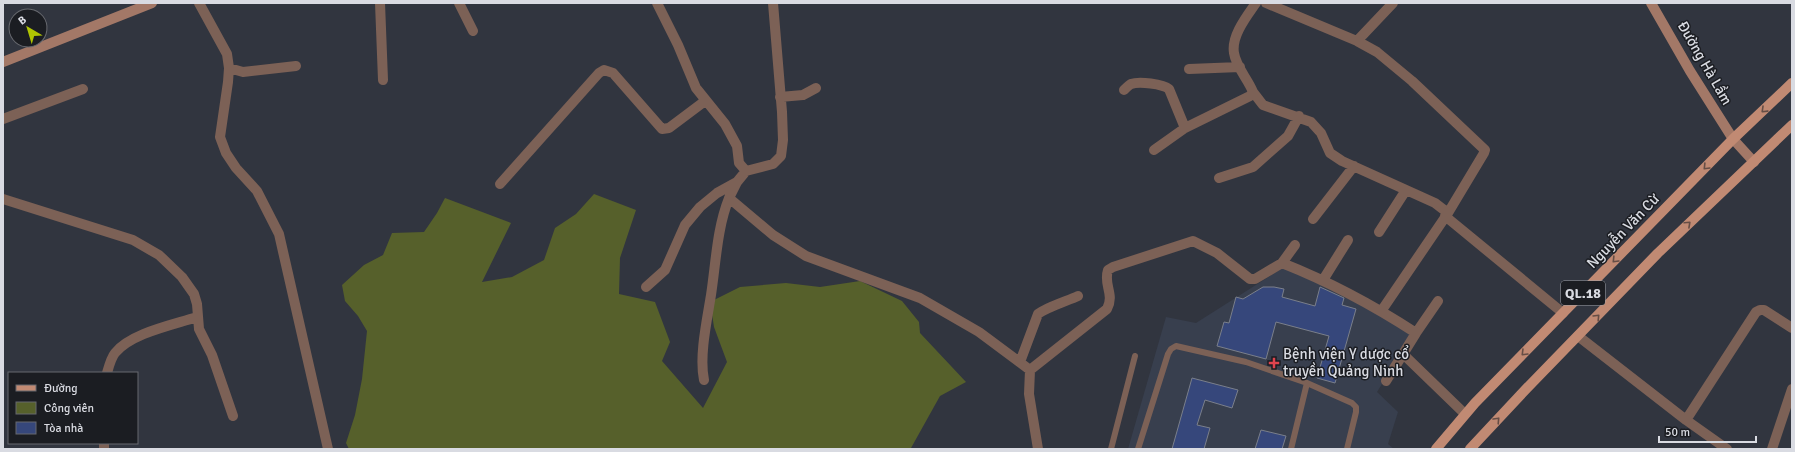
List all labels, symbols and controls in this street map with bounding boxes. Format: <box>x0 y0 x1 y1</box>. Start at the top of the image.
north arrow <box>8 8 48 48</box>
text: B <box>15 13 29 28</box>
street label: Đường Hà Lầm <box>1674 18 1736 108</box>
one-way arrow <box>1761 105 1769 113</box>
one-way arrow <box>1703 162 1711 170</box>
street label: Nguyễn Văn Cừ <box>1582 189 1663 272</box>
one-way arrow <box>1683 221 1691 229</box>
one-way arrow <box>1612 255 1620 263</box>
road number: QL.18 <box>1561 281 1605 305</box>
one-way arrow <box>1592 314 1599 321</box>
place label: Bệnh viện Y dược cổ truyền Quảng Ninh <box>1283 345 1409 380</box>
one-way arrow <box>1521 348 1529 356</box>
marker: Bệnh viện Y dược cổ truyền Quảng Ninh <box>1268 357 1280 369</box>
legend <box>8 372 138 444</box>
text: Đường <box>44 381 78 396</box>
text: Công viên <box>44 401 94 416</box>
one-way arrow <box>1492 418 1499 425</box>
scale bar <box>1659 418 1756 444</box>
text: Tòa nhà <box>44 421 83 436</box>
text: 50 m <box>1665 425 1690 440</box>

